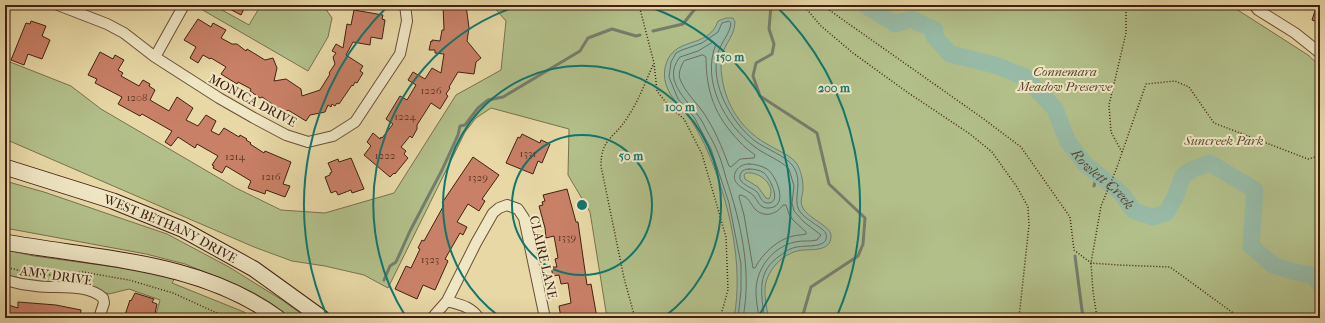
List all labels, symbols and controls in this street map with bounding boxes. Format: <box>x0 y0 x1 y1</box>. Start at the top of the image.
text: 150 m <box>716 50 745 64</box>
park label: Connemara Meadow Preserve <box>1017 64 1113 94</box>
street label: MONICA DRIVE <box>206 71 299 130</box>
text: 200 m <box>818 81 851 95</box>
house number: 1226 <box>420 84 442 97</box>
house number: 1208 <box>126 91 148 104</box>
text: 100 m <box>665 100 696 114</box>
house number: 1224 <box>394 110 416 123</box>
park label: Suncreek Park <box>1183 133 1264 148</box>
water label: Rowlett Creek <box>1067 145 1138 213</box>
house number: 1331 <box>520 147 537 160</box>
house number: 1222 <box>375 149 396 162</box>
text: 50 m <box>619 149 644 163</box>
house number: 1214 <box>225 150 246 163</box>
house number: 1216 <box>261 170 281 183</box>
house number: 1329 <box>468 171 488 184</box>
street label: WEST BETHANY DRIVE <box>101 191 240 266</box>
centre of rings <box>575 198 589 212</box>
street label: CLAIRE LANE <box>527 214 560 300</box>
house number: 1339 <box>558 231 577 244</box>
house number: 1323 <box>421 253 439 266</box>
street label: AMY DRIVE <box>18 263 93 288</box>

